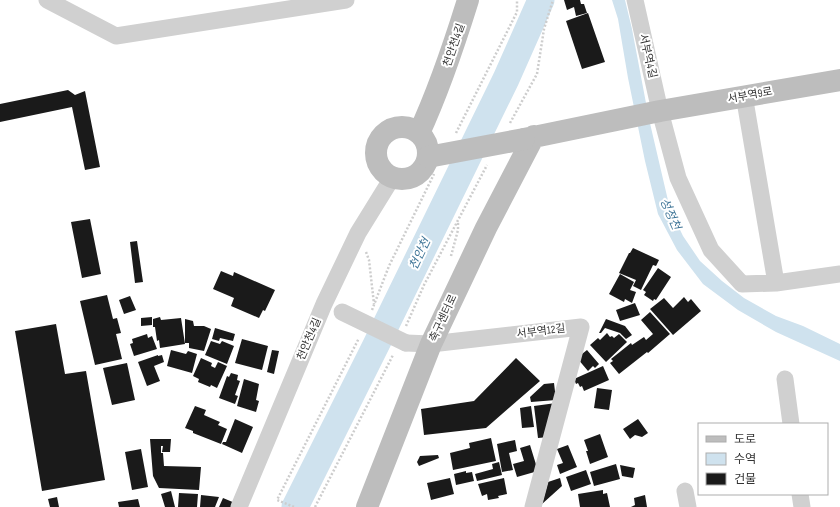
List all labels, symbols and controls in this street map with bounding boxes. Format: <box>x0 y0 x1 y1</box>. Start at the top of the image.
street label: 천안천4길 <box>441 22 467 68</box>
street label: 서부역4길 <box>637 33 659 79</box>
street label: 서부역9로 <box>727 85 773 105</box>
water label: 성정천 <box>656 196 684 234</box>
water label: 천안천 <box>406 234 435 272</box>
street label: 축구센터로 <box>426 292 460 344</box>
street label: 천안천4길 <box>294 316 324 362</box>
street label: 서부역12길 <box>516 322 566 340</box>
legend <box>698 423 828 495</box>
text: 도로 <box>734 432 756 447</box>
text: 수역 <box>734 452 756 467</box>
text: 건물 <box>734 472 756 487</box>

